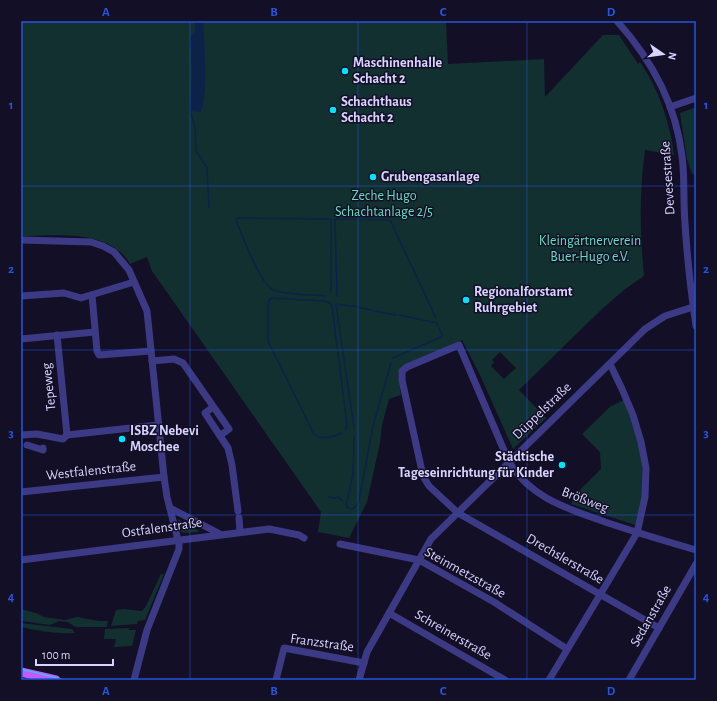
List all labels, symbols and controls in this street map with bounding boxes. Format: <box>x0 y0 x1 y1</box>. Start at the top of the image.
text: A <box>102 6 110 19</box>
text: B <box>270 6 278 19</box>
text: C <box>440 6 447 19</box>
text: D <box>607 6 616 19</box>
north arrow <box>643 34 683 74</box>
text: N <box>666 51 678 61</box>
place label: Maschinenhalle Schacht 2 <box>353 56 443 86</box>
marker: Maschinenhalle Schacht 2 <box>340 66 350 76</box>
place label: Schachthaus Schacht 2 <box>341 95 412 125</box>
text: 1 <box>9 99 13 112</box>
text: 1 <box>704 99 708 112</box>
marker: Schachthaus Schacht 2 <box>328 105 338 115</box>
street label: Devesestraße <box>658 141 678 215</box>
place label: Grubengasanlage <box>381 170 480 184</box>
marker: Grubengasanlage <box>368 172 378 182</box>
park label: Zeche Hugo Schachtanlage 2/5 <box>335 189 433 219</box>
park label: Kleingärtnerverein Buer-Hugo e.V. <box>539 234 641 264</box>
text: 2 <box>8 263 14 276</box>
text: 2 <box>703 263 709 276</box>
place label: Regionalforstamt Ruhrgebiet <box>474 285 573 315</box>
marker: Regionalforstamt Ruhrgebiet <box>461 295 471 305</box>
street label: Tepeweg <box>39 362 58 412</box>
street label: Düppelstraße <box>510 380 574 442</box>
place label: ISBZ Nebevi Moschee <box>130 424 199 454</box>
text: 3 <box>8 427 14 440</box>
text: 3 <box>703 427 709 440</box>
marker: ISBZ Nebevi Moschee <box>117 434 127 444</box>
place label: Städtische Tageseinrichtung für Kinder <box>398 450 554 480</box>
street label: Westfalenstraße <box>45 459 137 483</box>
marker: Städtische Tageseinrichtung für Kinder <box>557 460 567 470</box>
street label: Brößweg <box>560 485 610 515</box>
street label: Ostfalenstraße <box>121 515 203 541</box>
street label: Drechslerstraße <box>524 531 606 587</box>
street label: Steinmetzstraße <box>422 545 508 601</box>
street label: Sedanstraße <box>628 583 674 649</box>
text: 4 <box>8 591 15 604</box>
text: 4 <box>703 591 710 604</box>
street label: Schreinerstraße <box>412 607 494 663</box>
street label: Franzstraße <box>289 632 355 654</box>
scale bar <box>36 641 113 667</box>
text: 100 m <box>42 649 70 661</box>
text: A <box>102 685 110 698</box>
text: B <box>270 685 278 698</box>
text: C <box>440 685 447 698</box>
text: D <box>607 685 616 698</box>

